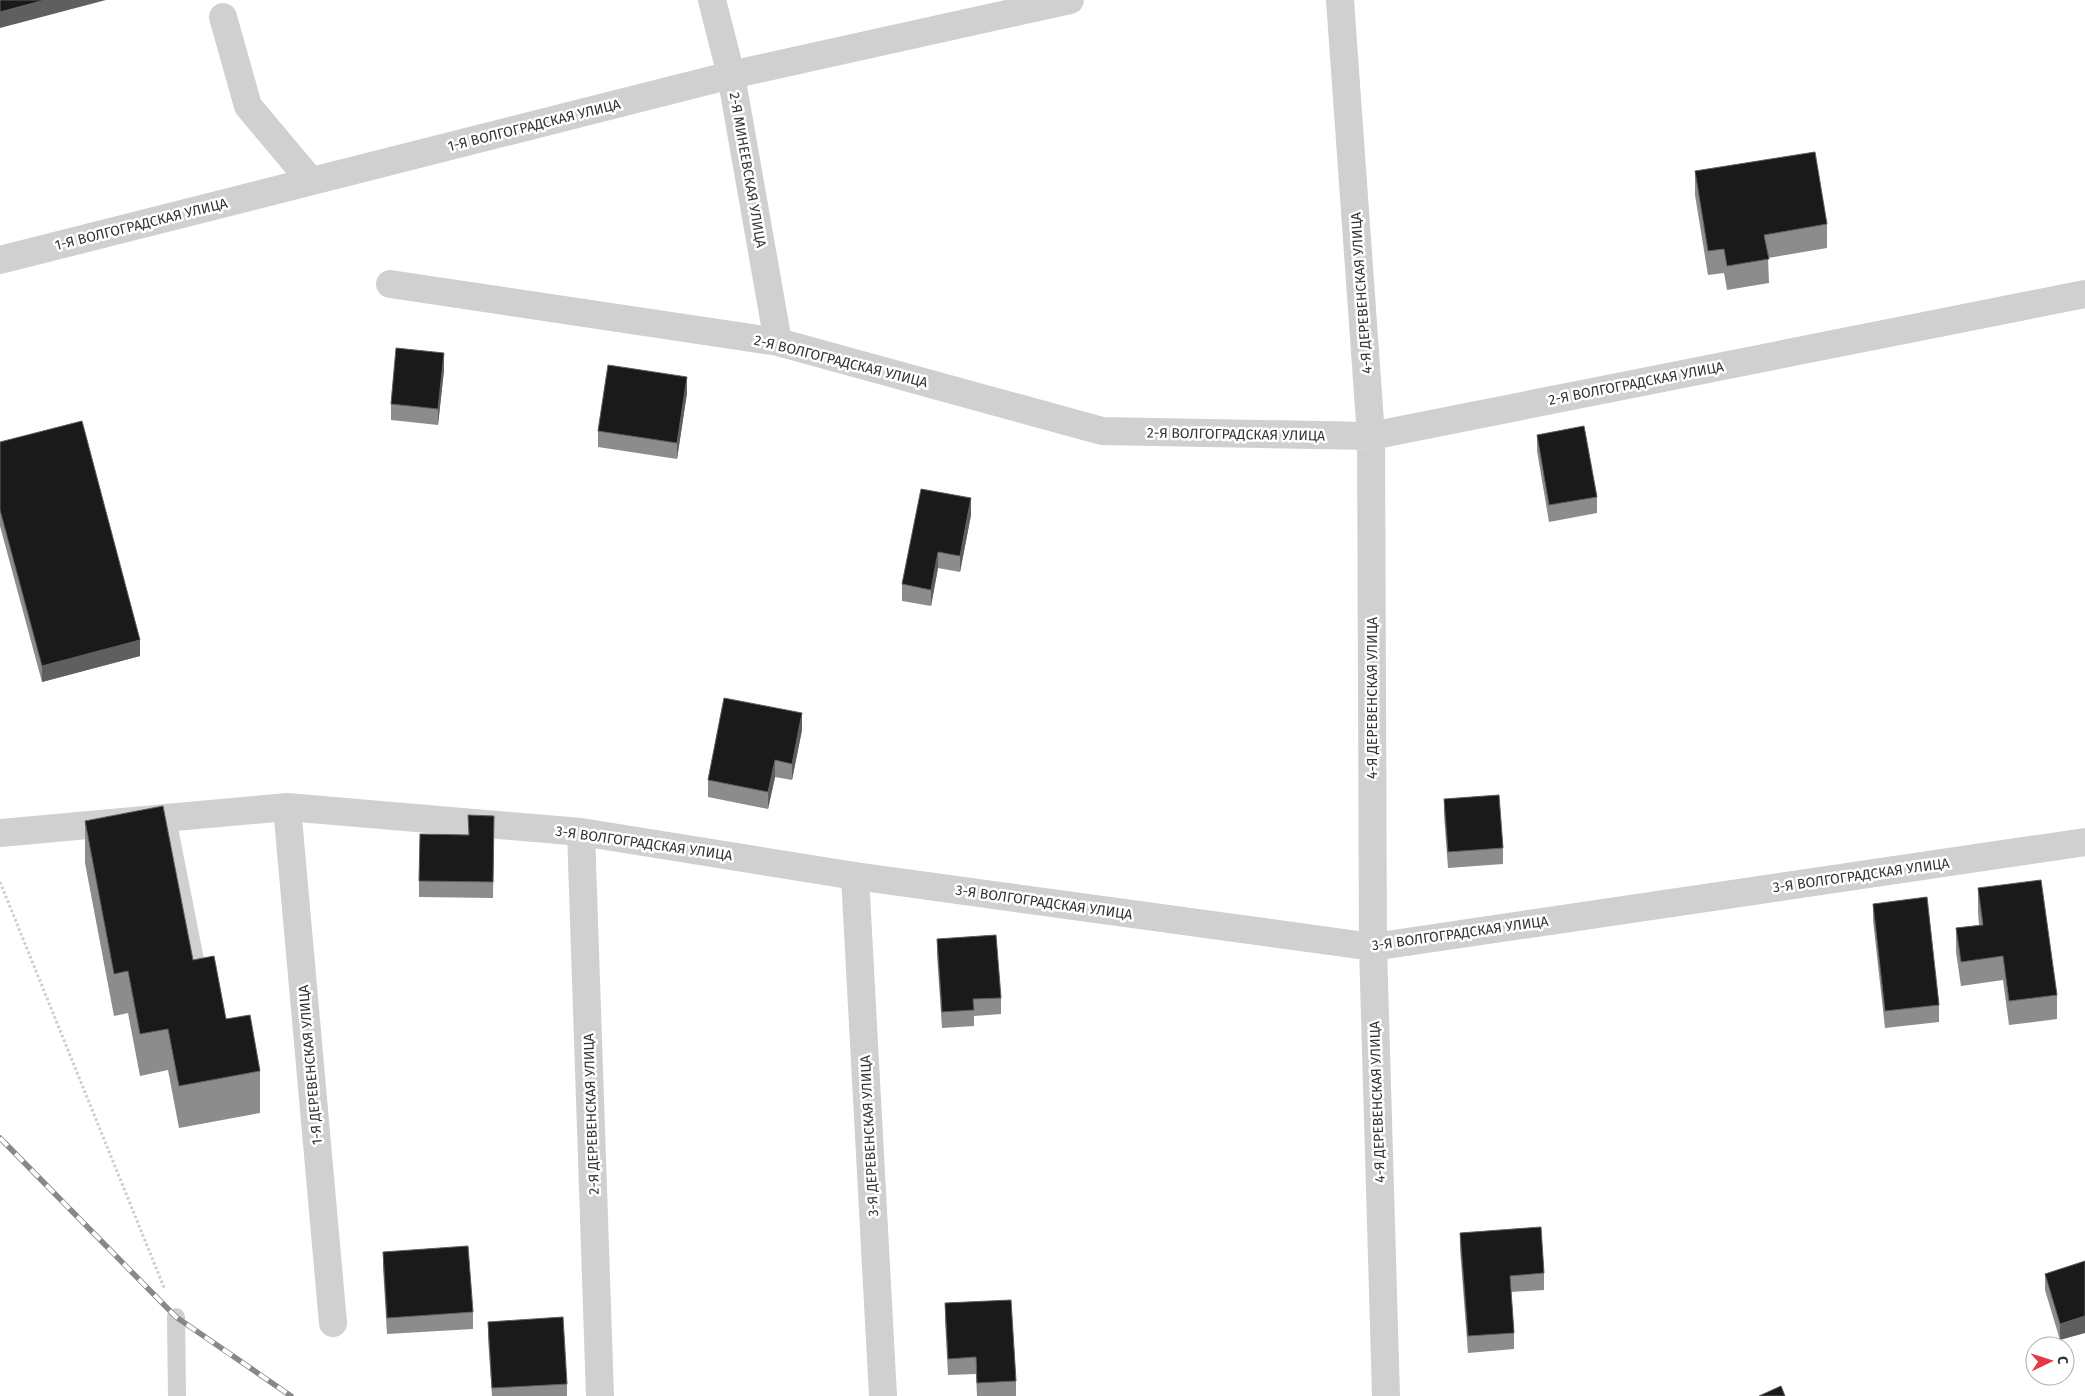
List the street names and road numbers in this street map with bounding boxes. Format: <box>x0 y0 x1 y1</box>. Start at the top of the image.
street label: 2-Я МИНЕЕВСКАЯ УЛИЦА <box>725 91 770 249</box>
street label: 1-Я ВОЛГОГРАДСКАЯ УЛИЦА <box>446 96 622 155</box>
street label: 1-Я ВОЛГОГРАДСКАЯ УЛИЦА <box>53 195 229 254</box>
street label: 4-Я ДЕРЕВЕНСКАЯ УЛИЦА <box>1347 212 1376 374</box>
street label: 2-Я ВОЛГОГРАДСКАЯ УЛИЦА <box>752 332 929 391</box>
street label: 2-Я ВОЛГОГРАДСКАЯ УЛИЦА <box>1547 358 1725 409</box>
street label: 2-Я ВОЛГОГРАДСКАЯ УЛИЦА <box>1147 424 1325 445</box>
street label: 4-Я ДЕРЕВЕНСКАЯ УЛИЦА <box>1364 617 1381 779</box>
street label: 3-Я ВОЛГОГРАДСКАЯ УЛИЦА <box>554 823 733 864</box>
street label: 3-Я ВОЛГОГРАДСКАЯ УЛИЦА <box>1772 855 1951 896</box>
street label: 3-Я ВОЛГОГРАДСКАЯ УЛИЦА <box>954 882 1133 923</box>
street label: 3-Я ВОЛГОГРАДСКАЯ УЛИЦА <box>1371 913 1550 954</box>
street label: 1-Я ДЕРЕВЕНСКАЯ УЛИЦА <box>295 984 326 1146</box>
street label: 4-Я ДЕРЕВЕНСКАЯ УЛИЦА <box>1366 1021 1389 1183</box>
street label: 2-Я ДЕРЕВЕНСКАЯ УЛИЦА <box>580 1033 603 1195</box>
street label: 3-Я ДЕРЕВЕНСКАЯ УЛИЦА <box>857 1055 882 1217</box>

